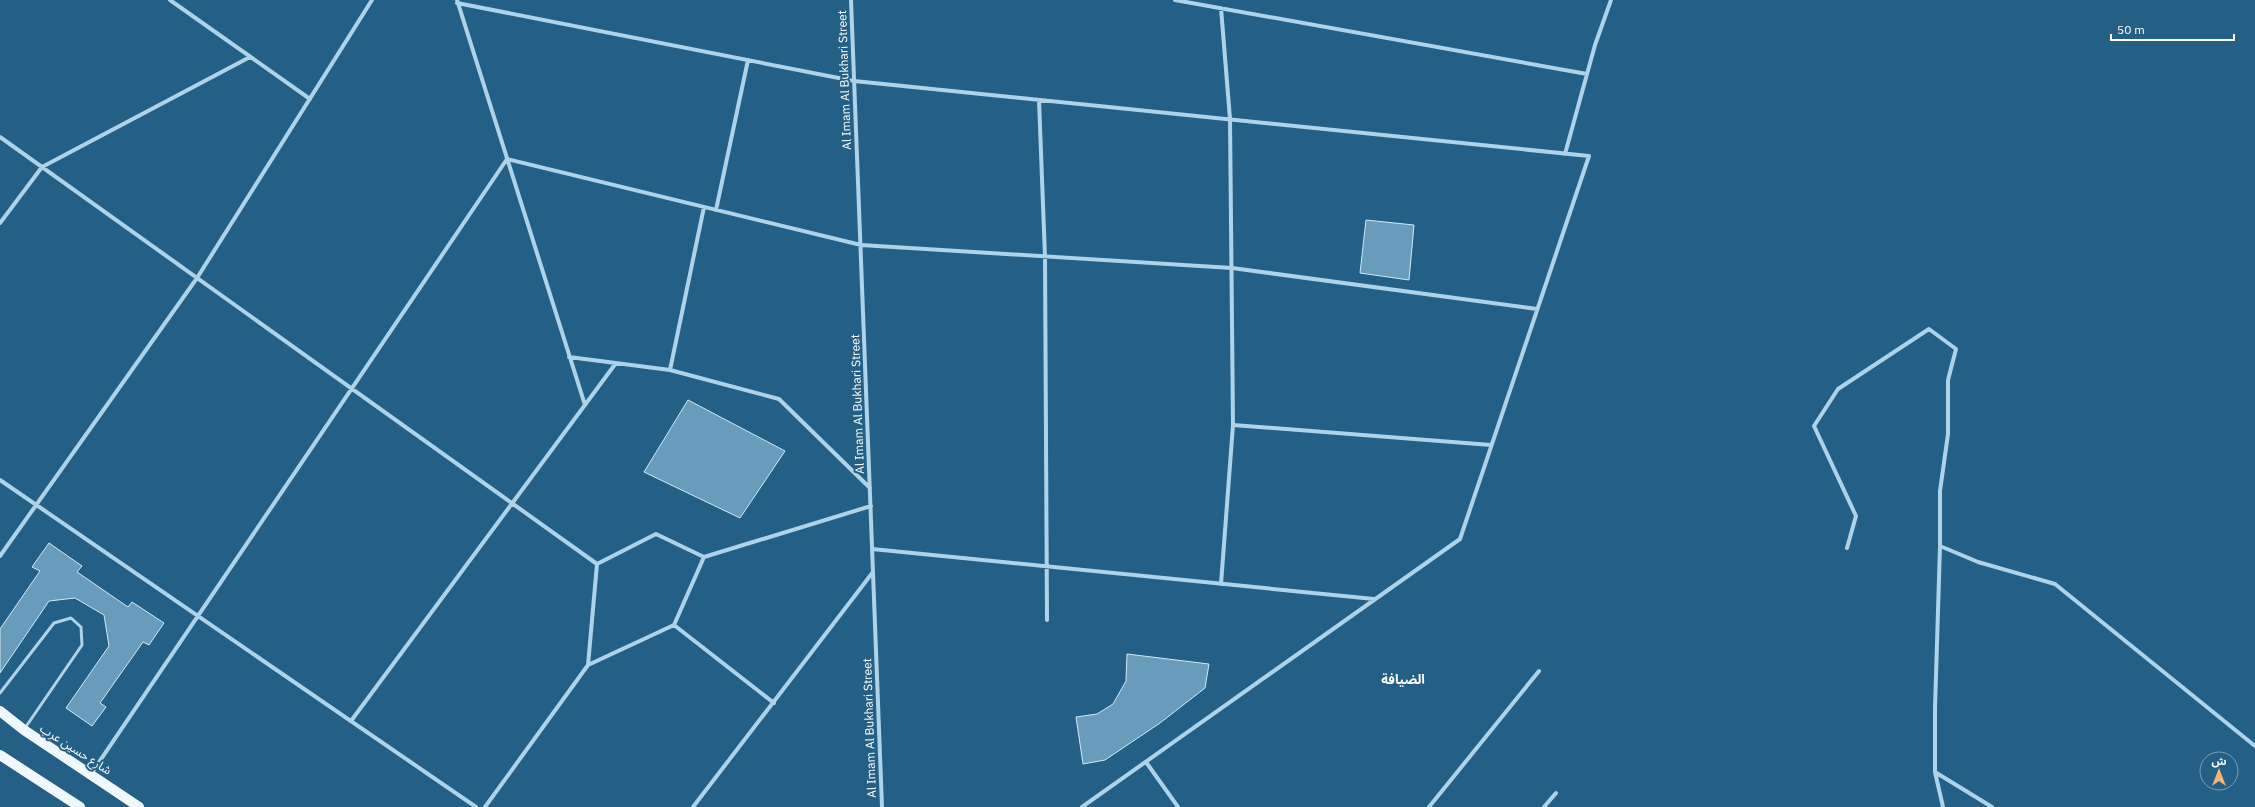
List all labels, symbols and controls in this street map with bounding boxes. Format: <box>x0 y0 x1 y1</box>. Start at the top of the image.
street label: Al Imam Al Bukhari Street <box>834 10 854 150</box>
scale bar <box>2111 16 2234 42</box>
text: 50 m <box>2117 22 2145 37</box>
street label: Al Imam Al Bukhari Street <box>847 334 867 474</box>
street label: Al Imam Al Bukhari Street <box>859 658 879 798</box>
district label: الضيافة <box>1381 671 1425 688</box>
street label: شارع حسين عرب <box>36 720 115 779</box>
north arrow <box>2199 751 2239 791</box>
text: ش <box>2211 754 2227 768</box>

